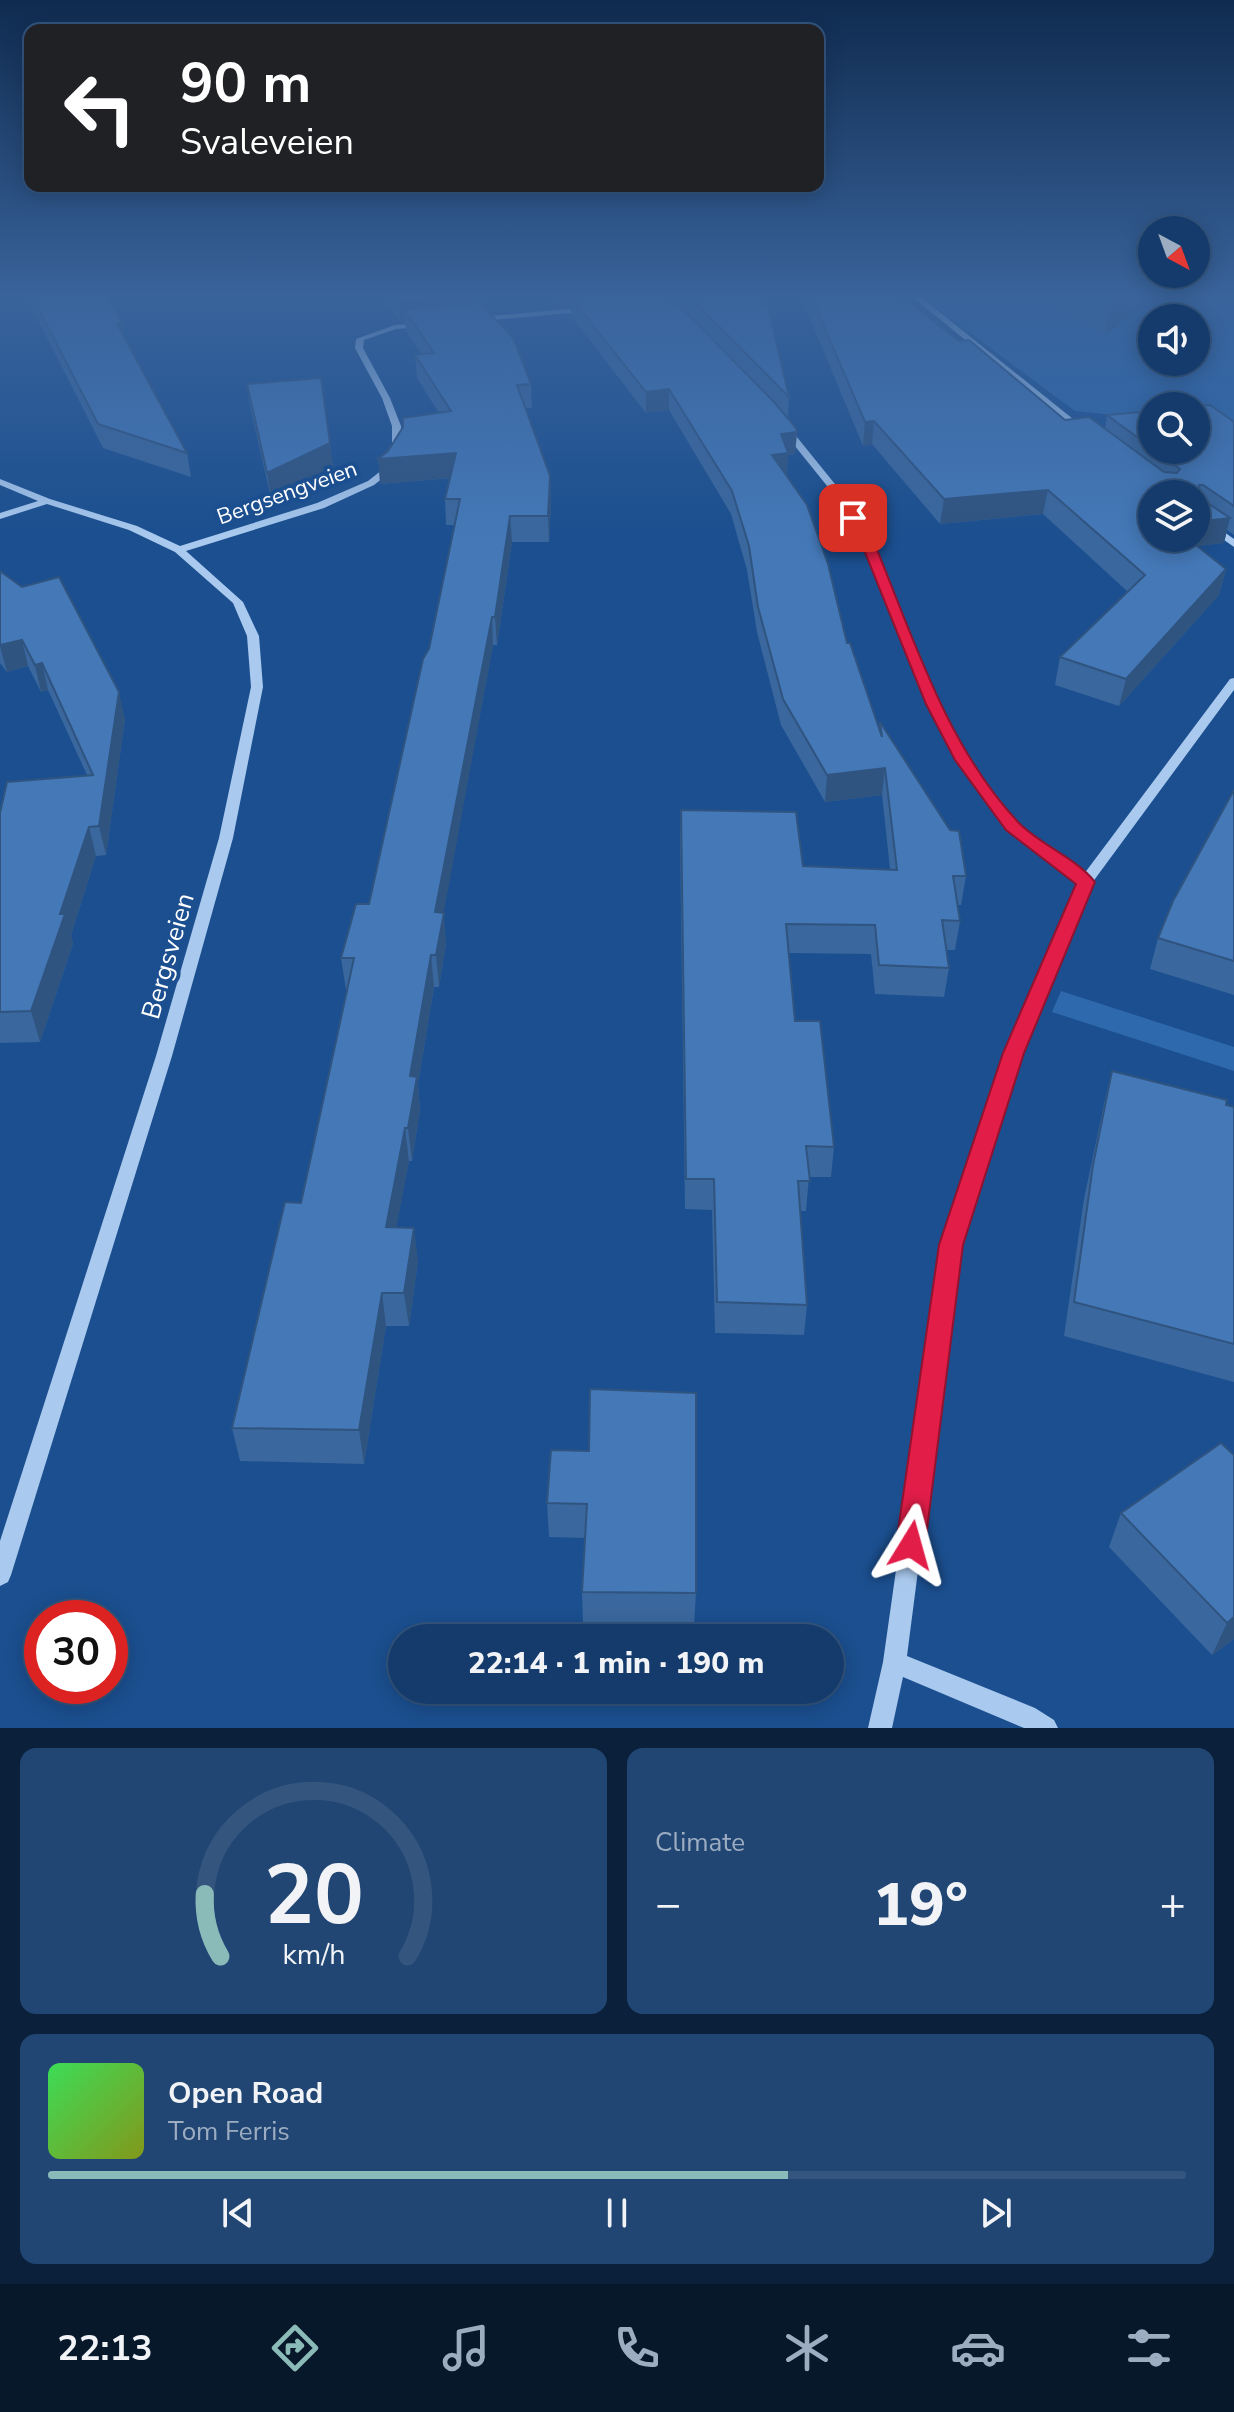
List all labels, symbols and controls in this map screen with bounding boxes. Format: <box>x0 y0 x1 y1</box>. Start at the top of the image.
text: 90 m <box>180 45 311 122</box>
icon: left <box>48 56 152 160</box>
text: Svaleveien <box>180 118 354 167</box>
north arrow <box>1138 216 1210 288</box>
map controls <box>1138 216 1210 552</box>
button: sound <box>1138 304 1210 376</box>
button: search <box>1138 392 1210 464</box>
street label: Bergsengveien <box>213 454 361 532</box>
button: layers <box>1138 480 1210 552</box>
pin <box>819 484 887 552</box>
icon: arrive <box>831 496 875 540</box>
street label: Bergsveien <box>133 889 203 1023</box>
position arrow <box>869 1503 953 1587</box>
speed limit sign: 30 <box>24 1600 128 1704</box>
text: 22:14 · 1 min · 190 m <box>468 1643 764 1684</box>
text: Climate <box>655 1825 745 1860</box>
text: 20 <box>264 1839 363 1952</box>
text: 19° <box>873 1864 968 1946</box>
text: − <box>655 1875 681 1935</box>
text: + <box>1160 1875 1186 1935</box>
text: km/h <box>282 1935 345 1974</box>
text: Open Road <box>168 2073 323 2114</box>
text: Tom Ferris <box>168 2114 290 2149</box>
icon: previous <box>216 2191 260 2235</box>
icon: pause <box>595 2191 639 2235</box>
icon: next <box>974 2191 1018 2235</box>
icon: directions <box>267 2320 323 2376</box>
icon: music <box>438 2320 494 2376</box>
icon: phone <box>609 2320 665 2376</box>
icon: climate <box>779 2320 835 2376</box>
icon: car <box>950 2320 1006 2376</box>
icon: filters <box>1121 2320 1177 2376</box>
text: 22:13 <box>57 2324 153 2373</box>

